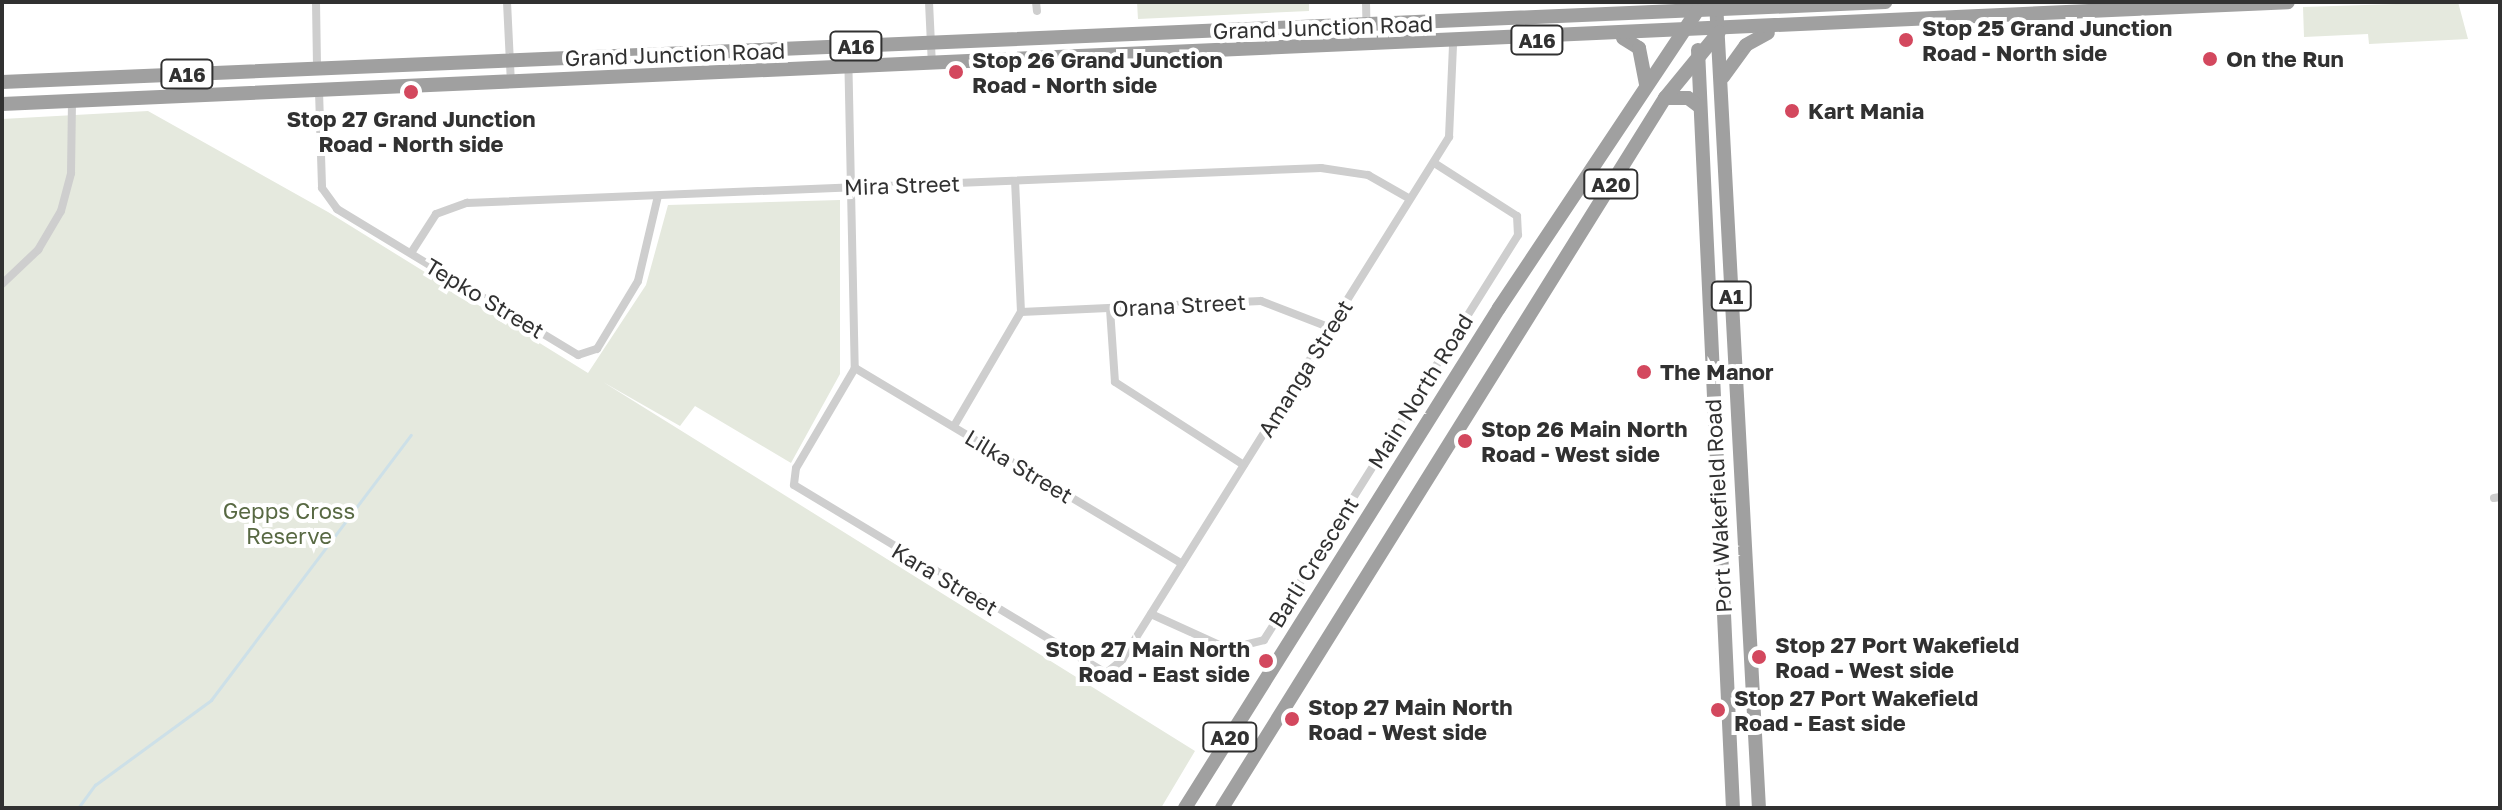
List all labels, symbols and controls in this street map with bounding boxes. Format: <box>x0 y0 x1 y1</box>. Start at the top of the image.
street label: Grand Junction Road <box>1212 10 1434 44</box>
place label: Stop 25 Grand Junction Road - North side <box>1922 14 2172 66</box>
road number: A16 <box>1509 24 1565 56</box>
road number: A16 <box>828 30 884 62</box>
marker: Stop 25 Grand Junction Road - North side <box>1897 31 1915 49</box>
street label: Grand Junction Road <box>564 37 786 71</box>
place label: Stop 26 Grand Junction Road - North side <box>972 46 1223 98</box>
place label: On the Run <box>2226 46 2344 72</box>
marker: On the Run <box>2201 50 2219 68</box>
road number: A16 <box>159 58 215 90</box>
marker: Stop 26 Grand Junction Road - North side <box>947 63 965 81</box>
marker: Stop 27 Grand Junction Road - North side <box>402 83 420 101</box>
place label: Kart Mania <box>1808 98 1924 124</box>
marker: Kart Mania <box>1783 102 1801 120</box>
place label: Stop 27 Grand Junction Road - North side <box>287 105 535 156</box>
road number: A20 <box>1583 168 1639 200</box>
street label: Mira Street <box>843 170 961 200</box>
street label: Tepko Street <box>421 252 549 344</box>
road number: A1 <box>1709 280 1753 312</box>
street label: Orana Street <box>1112 288 1246 322</box>
street label: Amanga Street <box>1252 295 1358 441</box>
street label: Main North Road <box>1362 309 1478 473</box>
place label: The Manor <box>1660 359 1774 385</box>
marker: The Manor <box>1635 363 1653 381</box>
street label: Port Wakefield Road <box>1699 398 1737 614</box>
place label: Stop 26 Main North Road - West side <box>1481 415 1688 466</box>
street label: Lilka Street <box>960 424 1078 508</box>
marker: Stop 26 Main North Road - West side <box>1456 432 1474 450</box>
street label: Barli Crescent <box>1262 492 1364 632</box>
park label: Gepps Cross Reserve <box>223 497 355 548</box>
street label: Kara Street <box>887 537 1003 621</box>
place label: Stop 27 Port Wakefield Road - West side <box>1775 631 2019 682</box>
place label: Stop 27 Main North Road - East side <box>1045 635 1250 686</box>
marker: Stop 27 Port Wakefield Road - West side <box>1750 648 1768 666</box>
marker: Stop 27 Main North Road - East side <box>1257 652 1275 670</box>
place label: Stop 27 Port Wakefield Road - East side <box>1734 684 1978 736</box>
place label: Stop 27 Main North Road - West side <box>1308 693 1513 744</box>
marker: Stop 27 Port Wakefield Road - East side <box>1709 701 1727 719</box>
marker: Stop 27 Main North Road - West side <box>1283 710 1301 728</box>
road number: A20 <box>1202 721 1258 753</box>

